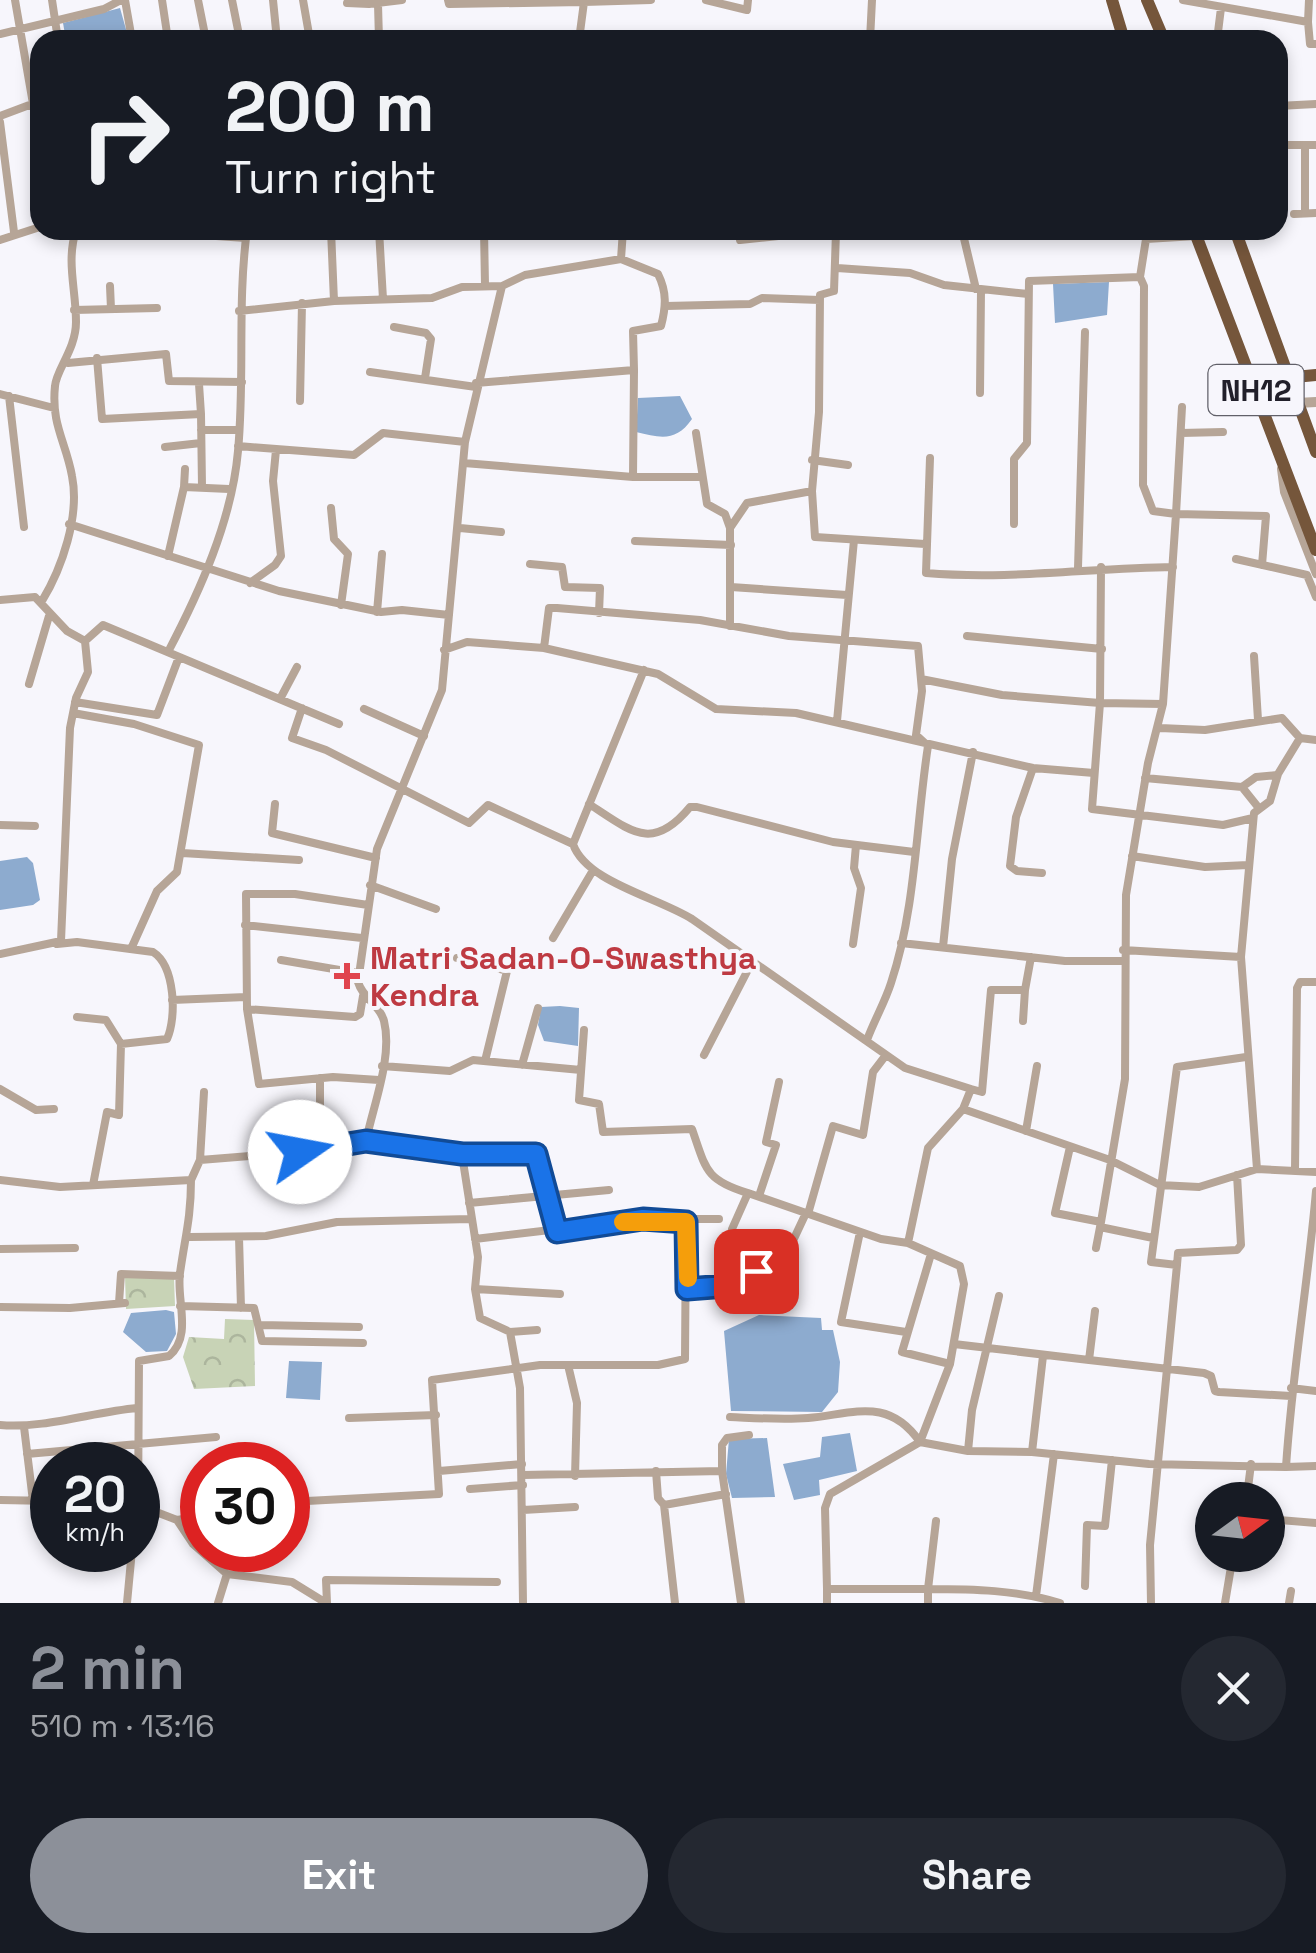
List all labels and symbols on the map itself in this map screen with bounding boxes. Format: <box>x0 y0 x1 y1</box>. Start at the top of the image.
road number: NH12 <box>1208 365 1304 415</box>
place label: Matri Sadan-O-Swasthya Kendra <box>370 938 757 1015</box>
marker: Matri Sadan-O-Swasthya Kendra <box>334 963 360 989</box>
position arrow <box>248 1100 352 1204</box>
pin <box>714 1229 799 1314</box>
speed limit sign: 30 <box>180 1442 310 1572</box>
north arrow <box>1195 1482 1285 1572</box>

